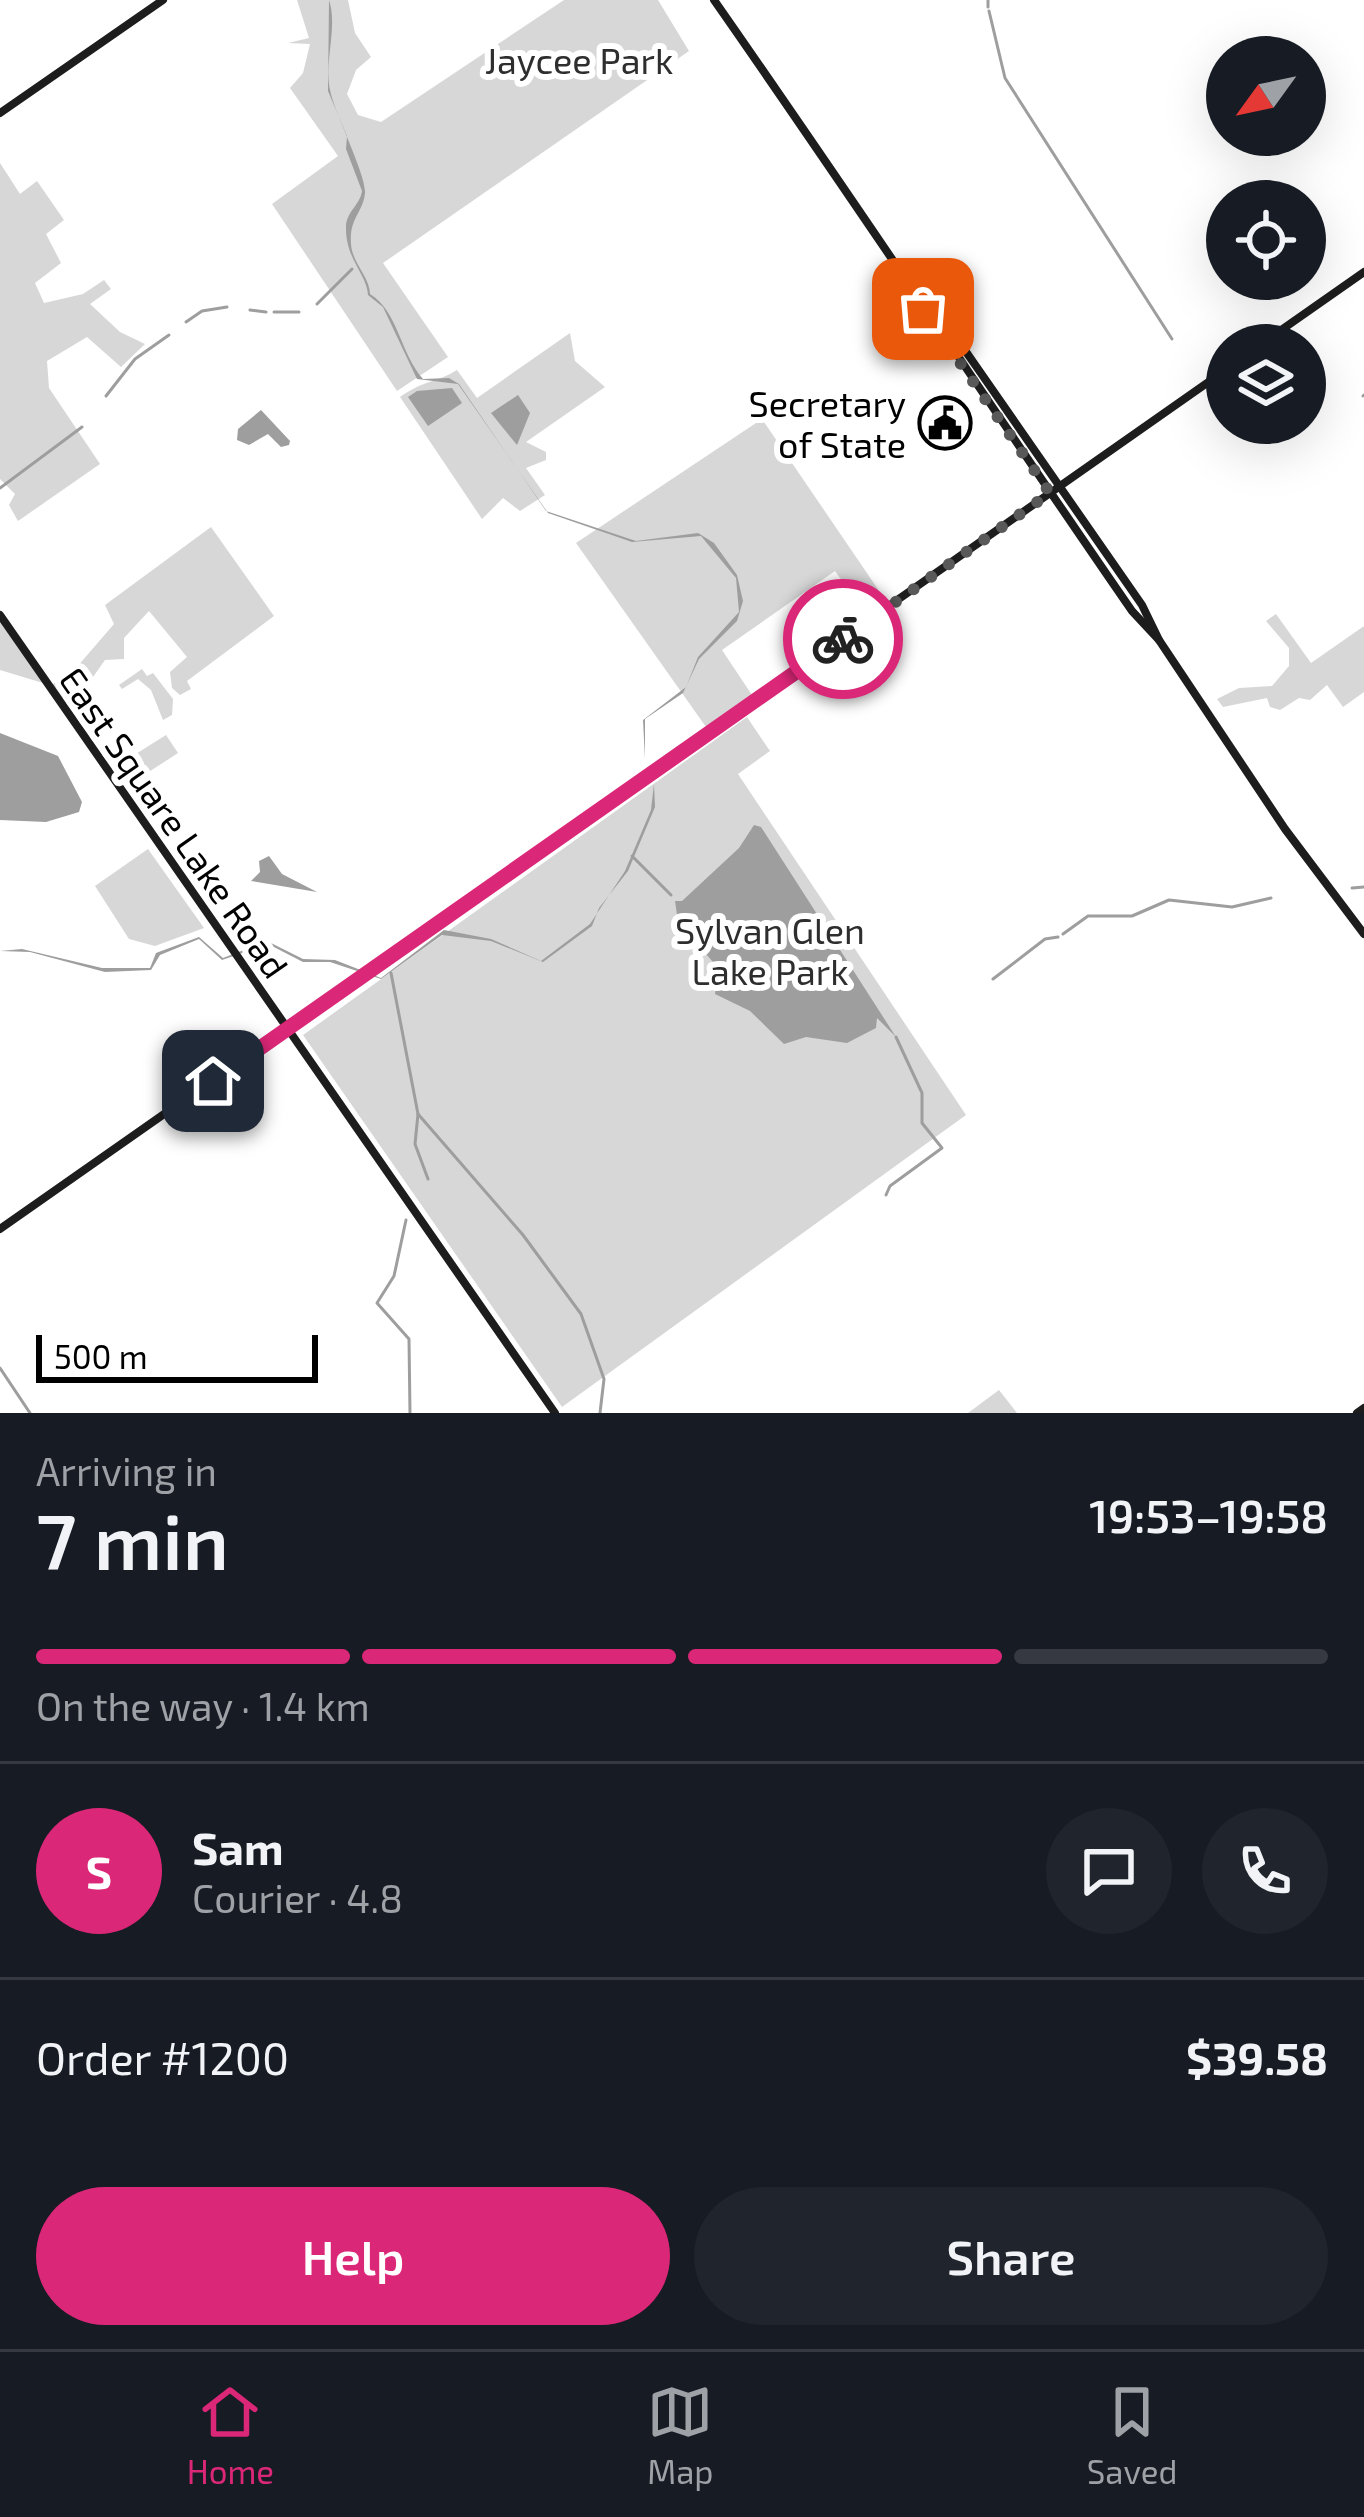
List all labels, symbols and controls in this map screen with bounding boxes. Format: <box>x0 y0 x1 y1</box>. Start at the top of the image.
north arrow <box>1206 36 1326 156</box>
map controls <box>1206 36 1326 444</box>
park label: Jaycee Park <box>485 38 673 81</box>
button: locate <box>1206 180 1326 300</box>
pin <box>872 258 974 360</box>
icon: bag <box>890 276 956 342</box>
button: layers <box>1206 324 1326 444</box>
place label: Secretary of State <box>749 381 906 465</box>
public building icon: Secretary of State <box>917 395 973 451</box>
courier <box>783 579 903 699</box>
icon: bike <box>810 606 876 672</box>
street label: East Square Lake Road <box>52 659 298 985</box>
park label: Sylvan Glen Lake Park <box>675 908 865 992</box>
pin <box>162 1030 264 1132</box>
icon: home <box>180 1048 246 1114</box>
scale bar <box>36 1329 318 1382</box>
text: 500 m <box>54 1336 148 1376</box>
text: Arriving in <box>36 1447 217 1494</box>
text: 19:53–19:58 <box>1089 1488 1328 1542</box>
text: 7 min <box>36 1492 229 1586</box>
text: On the way · 1.4 km <box>36 1682 370 1729</box>
button: chat <box>1046 1808 1172 1934</box>
button: phone <box>1202 1808 1328 1934</box>
text: Sam <box>192 1820 284 1874</box>
text: S <box>86 1844 112 1898</box>
text: Courier · 4.8 <box>192 1874 403 1921</box>
text: Order #1200 <box>36 2030 289 2084</box>
text: $39.58 <box>1186 2030 1328 2084</box>
button: Help <box>36 2187 670 2325</box>
button: Share <box>694 2187 1328 2325</box>
tab: Home <box>187 2379 274 2491</box>
tab: Map <box>647 2379 714 2491</box>
tab: Saved <box>1087 2379 1177 2491</box>

